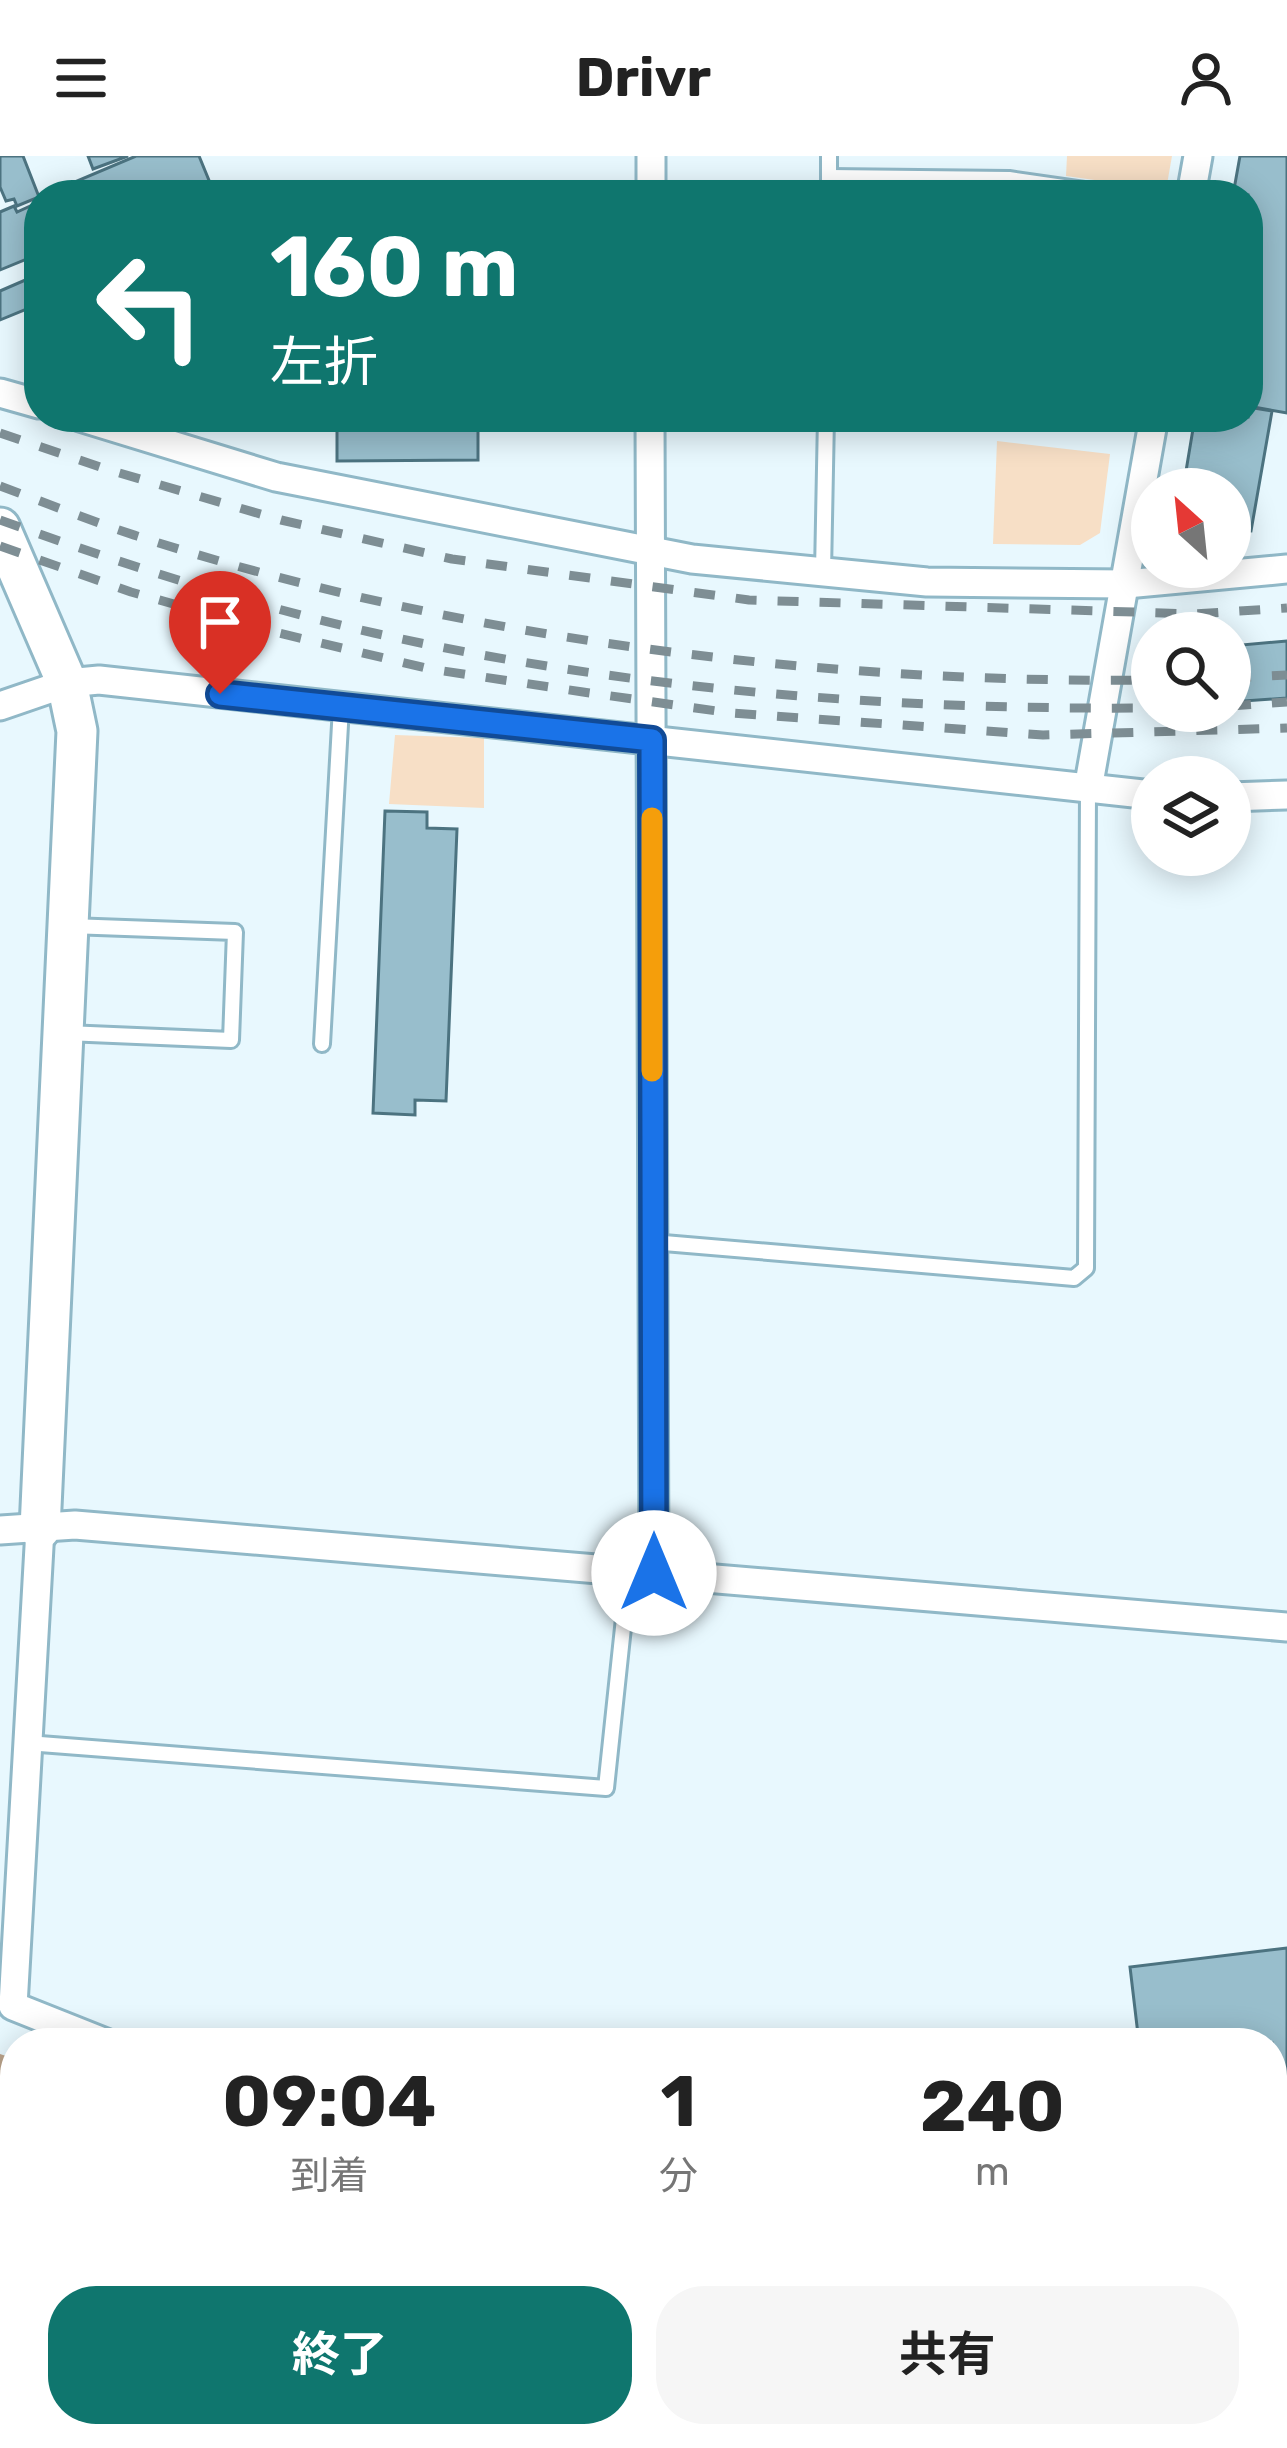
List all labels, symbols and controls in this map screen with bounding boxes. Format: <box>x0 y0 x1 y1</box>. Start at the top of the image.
icon: menu <box>48 45 114 111</box>
icon: person <box>1173 45 1239 111</box>
text: Drivr <box>576 46 711 110</box>
text: 160 m <box>270 217 518 317</box>
icon: left <box>72 228 228 384</box>
text: 左折 <box>270 331 378 395</box>
north arrow <box>1131 468 1251 588</box>
map controls <box>1131 468 1251 876</box>
pin <box>169 571 271 694</box>
icon: arrive <box>187 589 253 655</box>
button: search <box>1131 612 1251 732</box>
button: layers <box>1131 756 1251 876</box>
position arrow <box>591 1510 717 1636</box>
text: 09:04 <box>222 2059 437 2144</box>
text: 1 <box>660 2059 696 2144</box>
text: 240 <box>920 2064 1065 2149</box>
text: m <box>975 2149 1010 2195</box>
text: 到着 <box>290 2153 368 2199</box>
text: 分 <box>659 2153 698 2199</box>
button: 終了 <box>48 2286 632 2424</box>
button: 共有 <box>656 2286 1239 2424</box>

